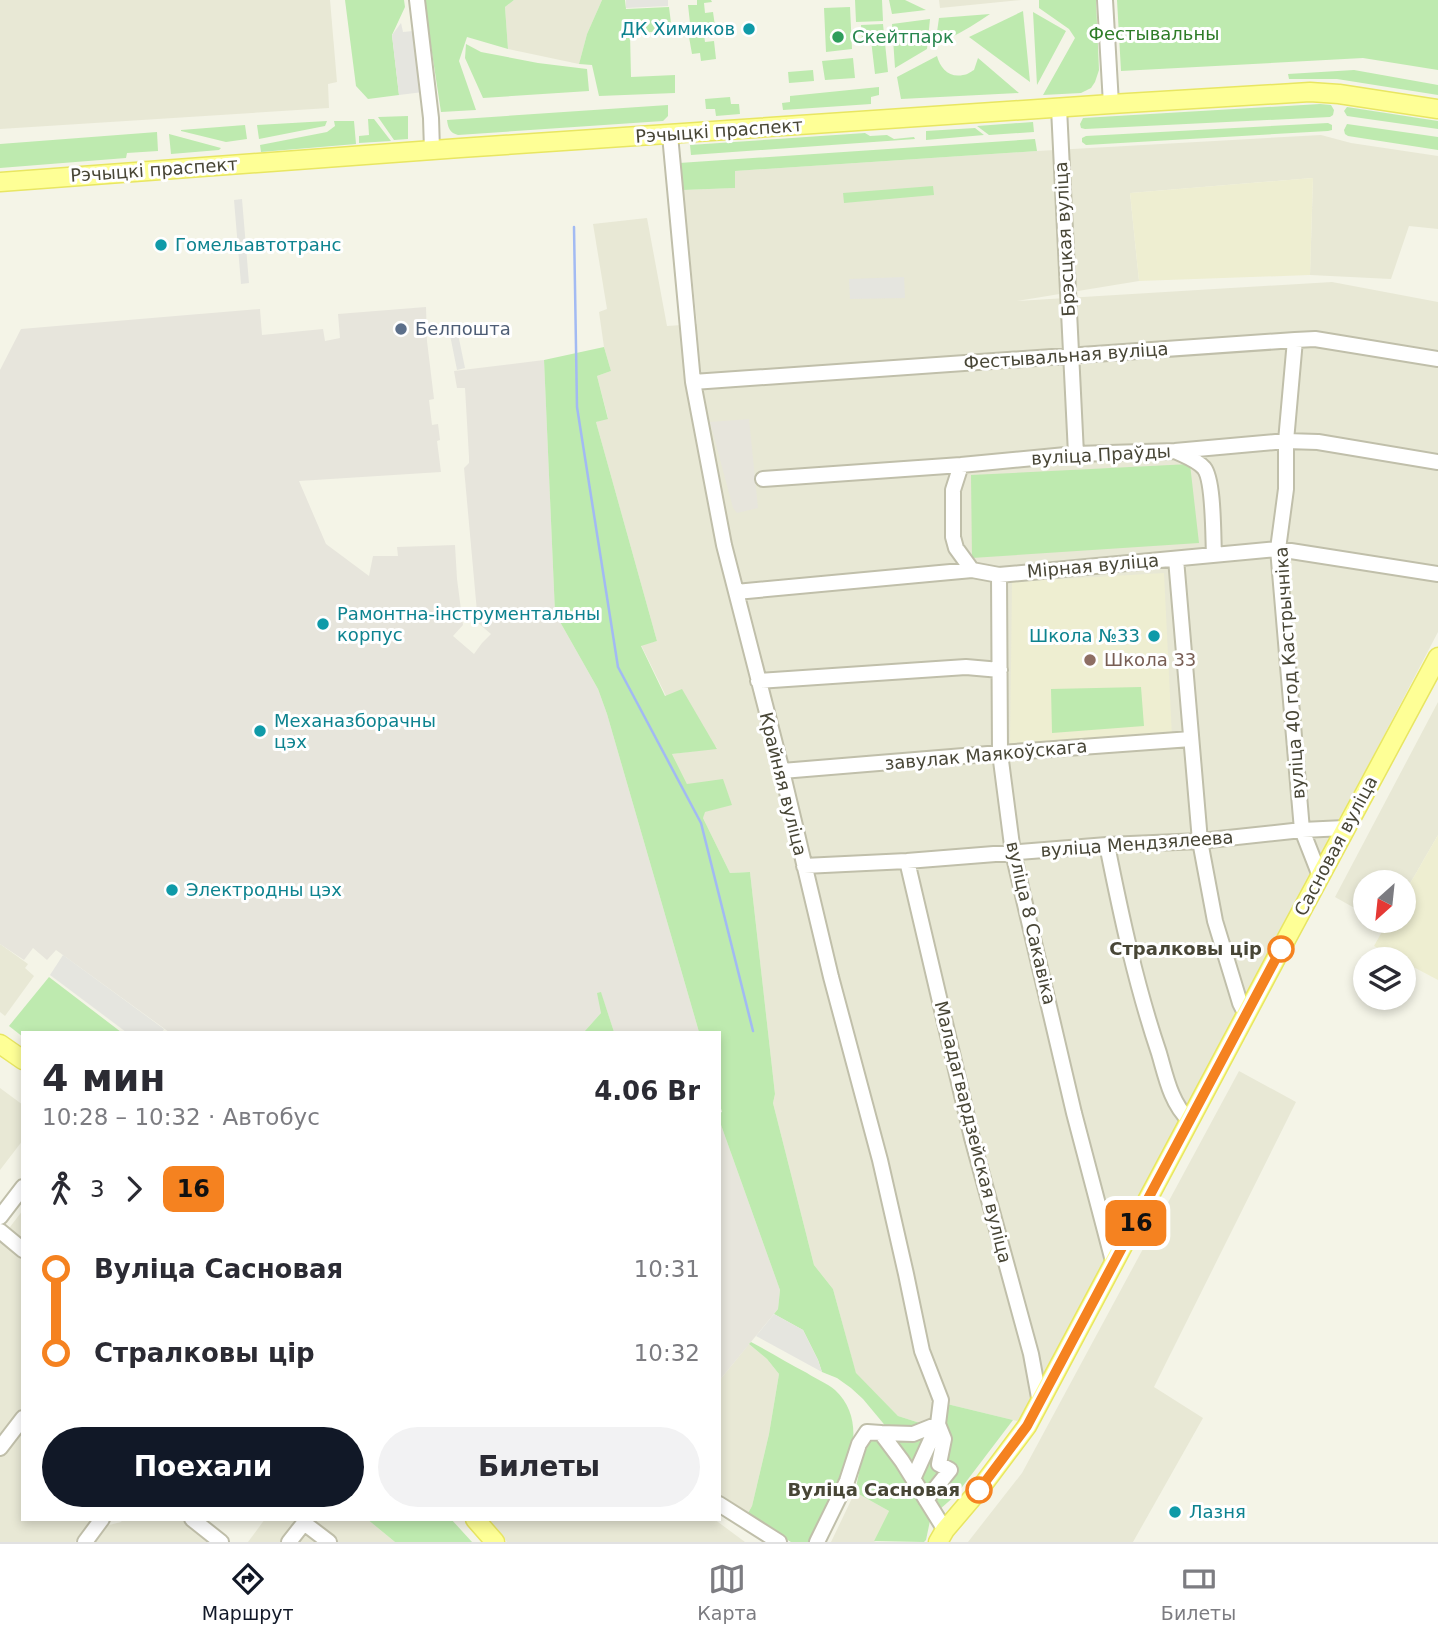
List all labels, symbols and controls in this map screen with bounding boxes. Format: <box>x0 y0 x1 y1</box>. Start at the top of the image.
place label: ДК Химиков <box>621 18 735 39</box>
marker: ДК Химиков <box>741 21 757 37</box>
park label: Фестывальны <box>1089 23 1219 44</box>
place label: Скейтпарк <box>852 26 954 47</box>
marker: Скейтпарк <box>830 29 846 45</box>
street label: Рэчыцкі праспект <box>635 114 803 147</box>
street label: Рэчыцкі праспект <box>70 153 238 186</box>
street label: Брэсцкая вуліца <box>1050 161 1079 317</box>
place label: Гомельавтотранс <box>175 234 342 255</box>
marker: Гомельавтотранс <box>153 237 169 253</box>
place label: Белпошта <box>415 318 511 339</box>
marker: Белпошта <box>393 321 409 337</box>
street label: Фестывальная вуліца <box>963 338 1169 373</box>
street label: вуліца Праўды <box>1030 440 1171 469</box>
street label: вуліца 40 год Кастрычніка <box>1270 546 1309 800</box>
street label: Мірная вуліца <box>1026 549 1160 582</box>
place label: Рамонтна-інструментальны корпус <box>337 603 600 645</box>
marker: Рамонтна-інструментальны корпус <box>315 616 331 632</box>
place label: Школа №33 <box>1029 625 1140 646</box>
marker: Школа №33 <box>1146 628 1162 644</box>
place label: Школа 33 <box>1104 649 1196 670</box>
marker: Школа 33 <box>1082 652 1098 668</box>
place label: Механазборачны цэх <box>274 710 436 752</box>
street label: Крайняя вуліца <box>755 710 811 858</box>
marker: Механазборачны цэх <box>252 723 268 739</box>
street label: завулак Маякоўскага <box>884 735 1088 774</box>
street label: Сасновая вуліца <box>1290 772 1381 919</box>
street label: вуліца Мендзялеева <box>1040 826 1234 861</box>
street label: вуліца 8 Сакавіка <box>1002 839 1060 1007</box>
north arrow <box>1353 870 1416 933</box>
map controls <box>1353 870 1416 1010</box>
place label: Электродны цэх <box>186 879 342 900</box>
marker: Электродны цэх <box>164 882 180 898</box>
marker: Стралковы цір <box>1268 936 1294 962</box>
place label: Стралковы цір <box>1109 938 1262 959</box>
button: layers <box>1353 947 1416 1010</box>
street label: Маладагвардзейская вуліца <box>931 999 1016 1265</box>
text: 4 мин <box>42 1056 166 1100</box>
text: 4.06 Br <box>594 1076 700 1106</box>
text: 10:28 – 10:32 · Автобус <box>42 1104 320 1130</box>
icon: walk <box>42 1170 80 1208</box>
icon: forward <box>115 1170 153 1208</box>
text: 16 <box>177 1175 210 1203</box>
text: 3 <box>90 1176 105 1202</box>
line badge: 16 <box>1104 1200 1168 1246</box>
text: 16 <box>1119 1209 1153 1237</box>
text: Вуліца Сасновая <box>94 1254 343 1284</box>
text: 10:31 <box>634 1256 700 1282</box>
text: Стралковы цір <box>94 1338 315 1368</box>
text: 10:32 <box>634 1340 700 1366</box>
button: Поехали <box>42 1427 364 1507</box>
button: Билеты <box>378 1427 700 1507</box>
marker: Вуліца Сасновая <box>966 1477 992 1503</box>
place label: Вуліца Сасновая <box>788 1479 960 1500</box>
place label: Лазня <box>1189 1501 1246 1522</box>
marker: Лазня <box>1167 1504 1183 1520</box>
tab: Маршрут <box>202 1560 294 1624</box>
tab: Карта <box>697 1560 757 1624</box>
tab: Билеты <box>1161 1560 1236 1624</box>

